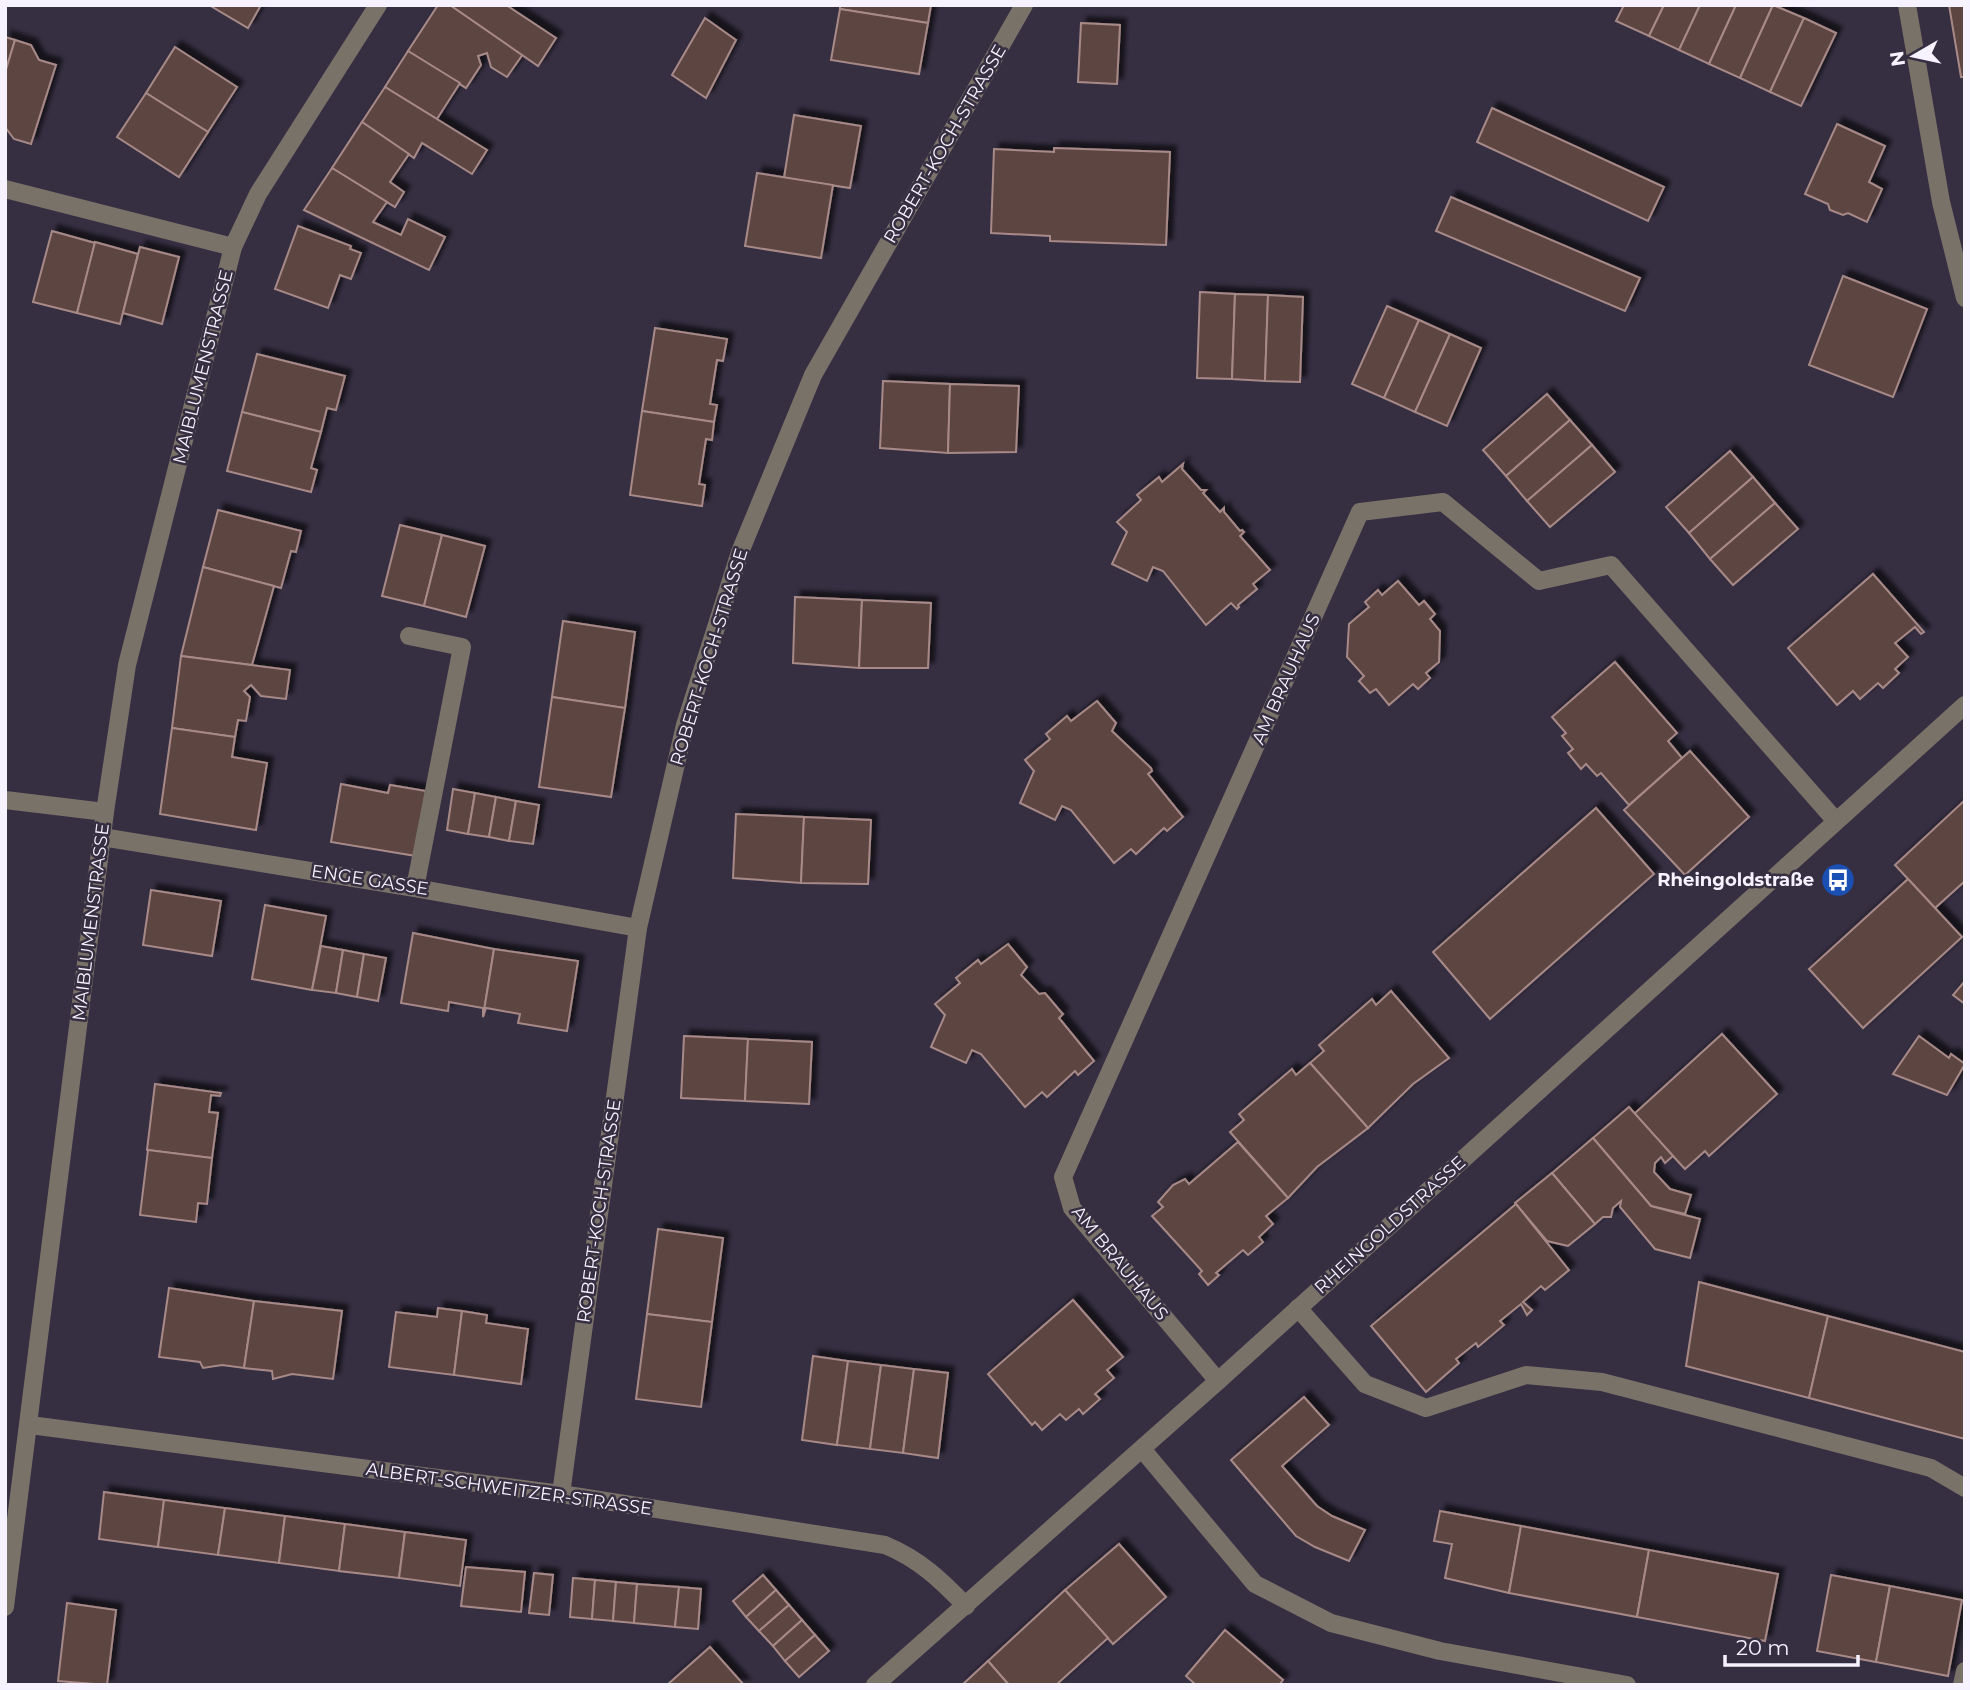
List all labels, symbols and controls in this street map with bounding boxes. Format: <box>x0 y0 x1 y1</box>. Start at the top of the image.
north arrow <box>1879 21 1949 91</box>
street label: ROBERT-KOCH-STRASSE <box>879 41 1011 247</box>
text: N <box>1885 49 1910 68</box>
street label: MAIBLUMENSTRASSE <box>168 268 238 466</box>
street label: ROBERT-KOCH-STRASSE <box>665 546 753 768</box>
street label: AM BRAUHAUS <box>1247 610 1325 748</box>
street label: MAIBLUMENSTRASSE <box>68 822 114 1022</box>
street label: ENGE GASSE <box>310 860 430 900</box>
bus stop icon: Rheingoldstraße <box>1819 861 1857 899</box>
place label: Rheingoldstraße <box>1657 869 1814 891</box>
street label: ROBERT-KOCH-STRASSE <box>572 1098 626 1324</box>
street label: RHEINGOLDSTRASSE <box>1310 1151 1470 1299</box>
street label: AM BRAUHAUS <box>1067 1201 1173 1325</box>
street label: ALBERT-SCHWEITZER-STRASSE <box>365 1458 653 1520</box>
scale bar <box>1725 1624 1858 1668</box>
text: 20 m <box>1736 1635 1790 1660</box>

